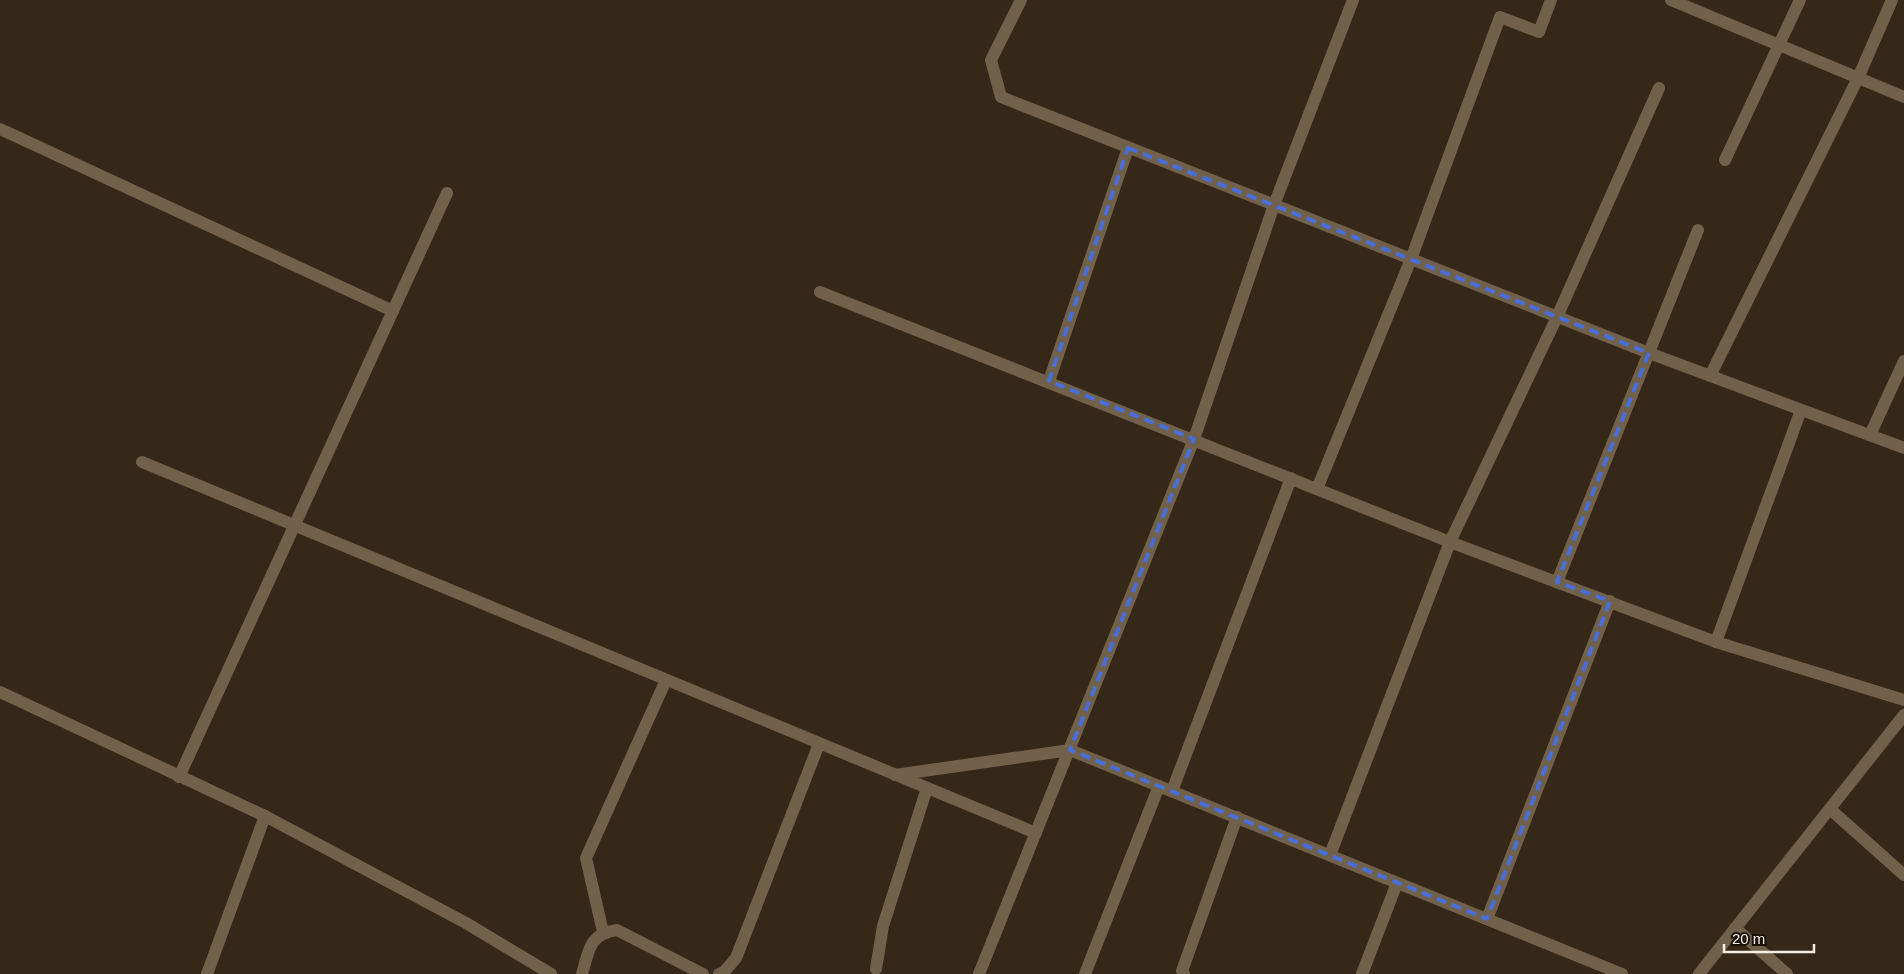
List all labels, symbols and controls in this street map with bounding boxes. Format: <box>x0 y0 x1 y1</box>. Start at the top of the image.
scale bar <box>1724 922 1814 954</box>
text: 20 m <box>1732 930 1765 947</box>

